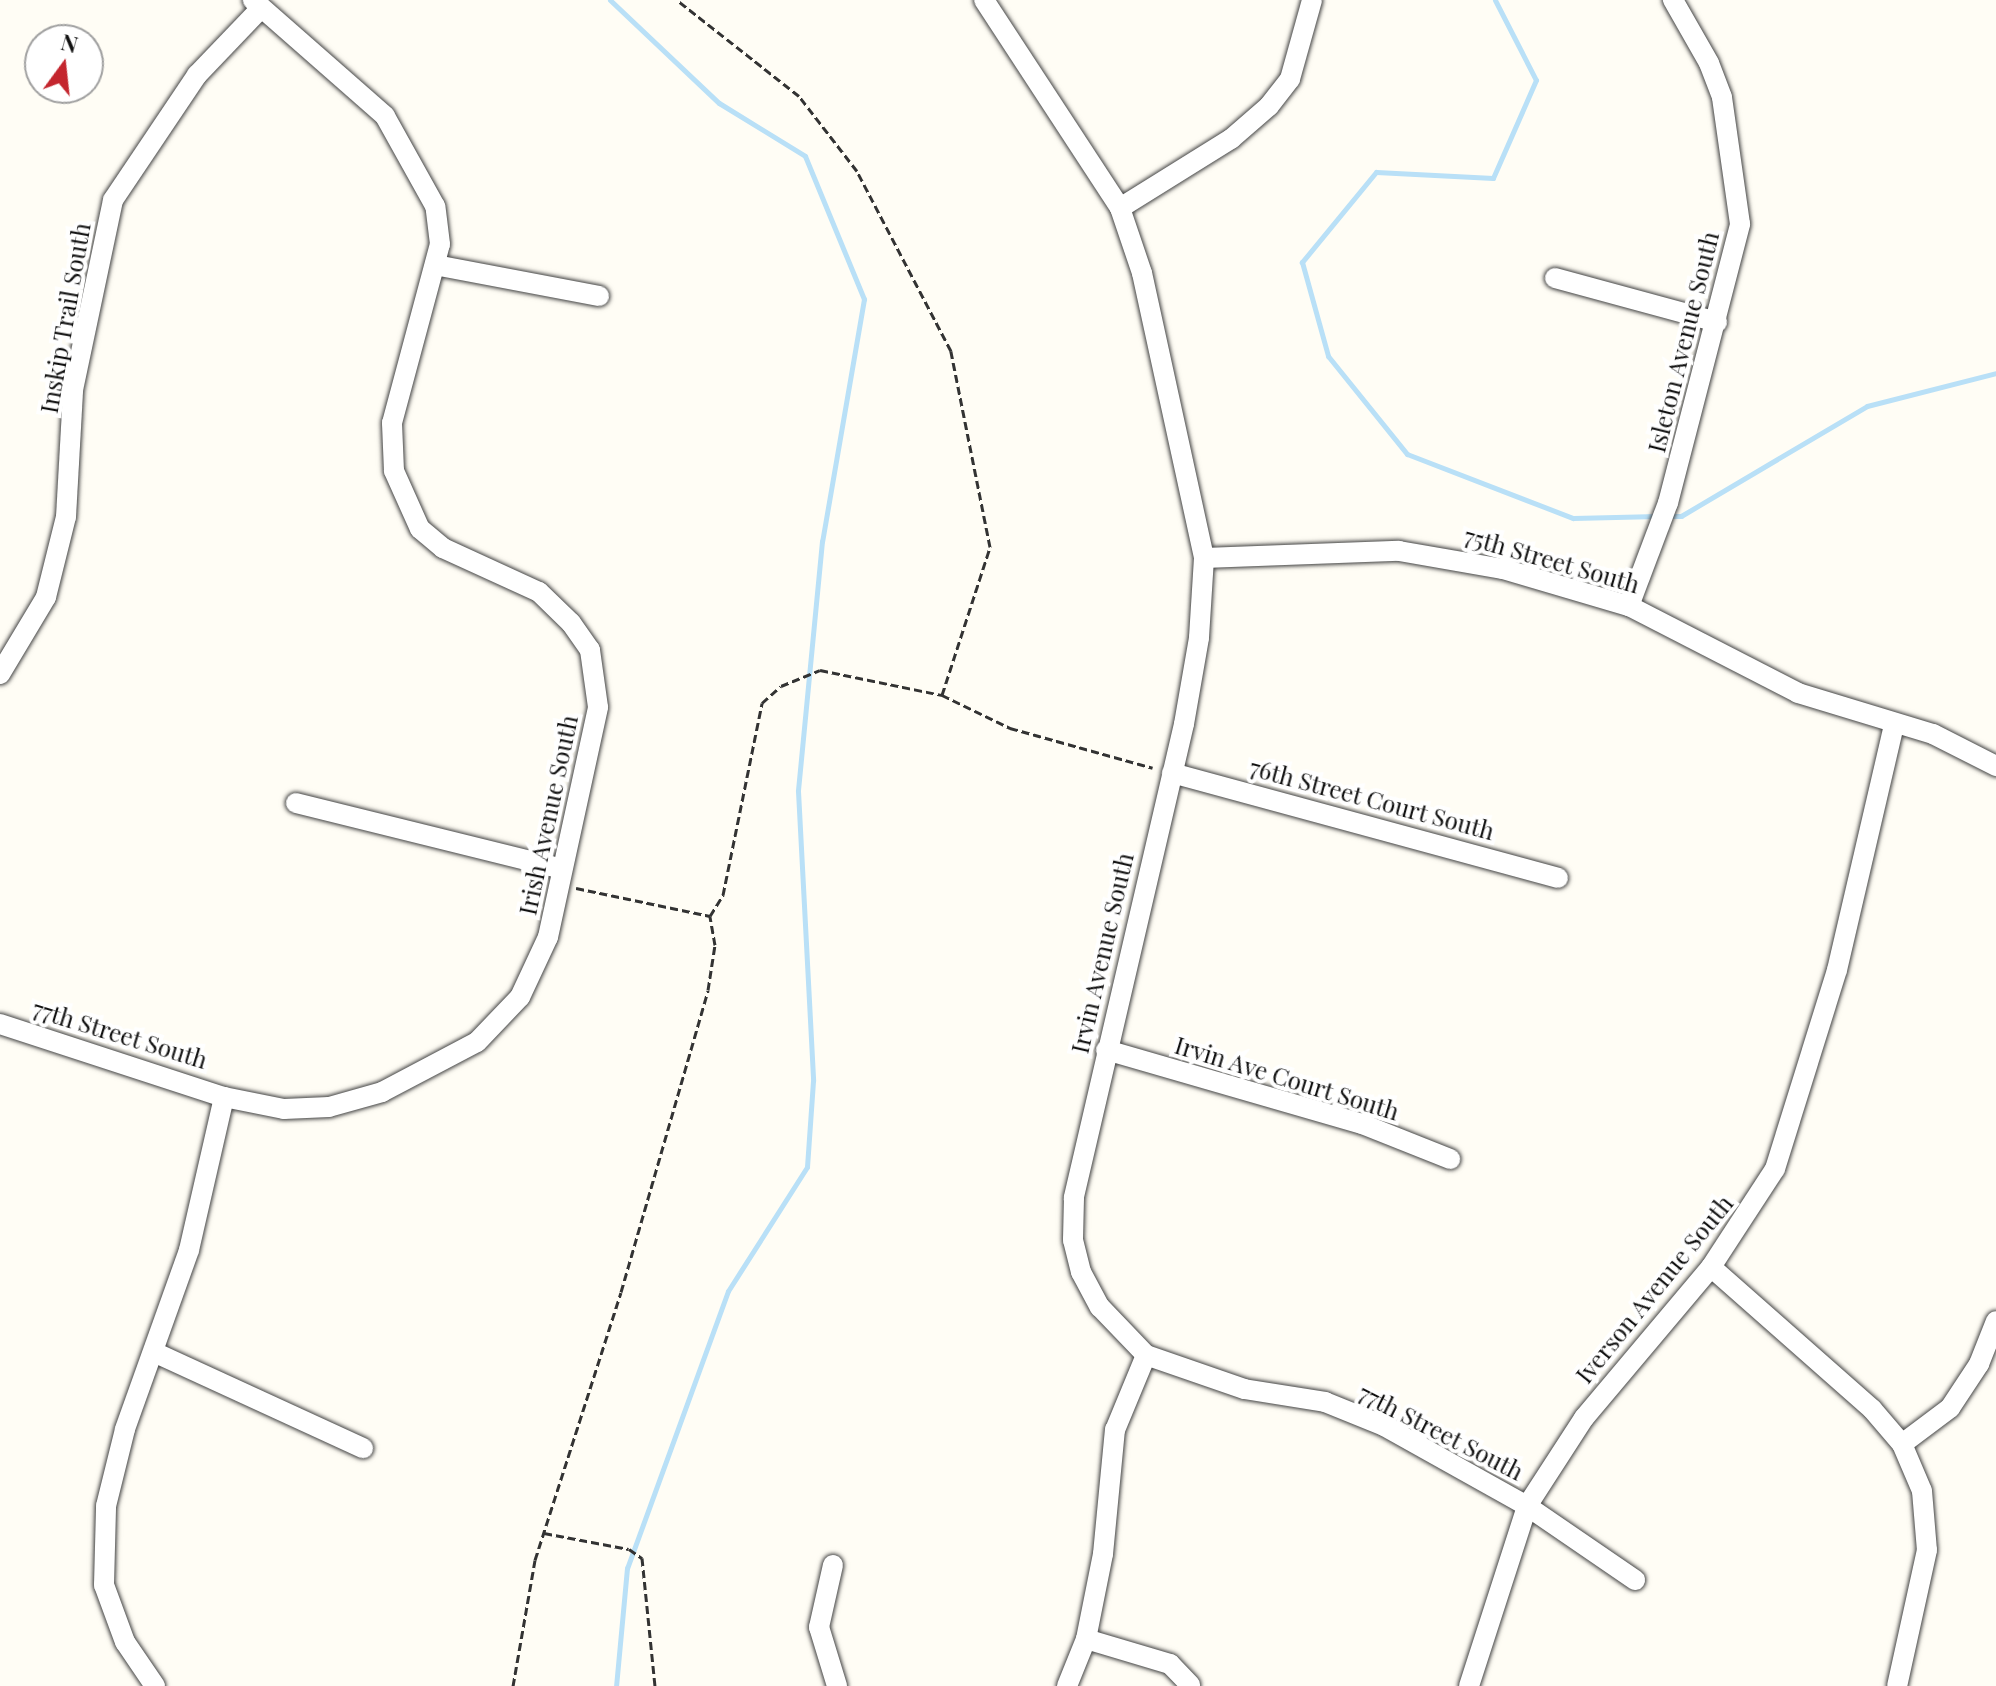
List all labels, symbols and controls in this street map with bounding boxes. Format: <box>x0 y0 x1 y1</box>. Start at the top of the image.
north arrow <box>24 24 104 104</box>
text: N <box>58 26 81 59</box>
street label: Inskip Trail South <box>34 220 96 416</box>
street label: Isleton Avenue South <box>1642 228 1724 456</box>
street label: 75th Street South <box>1461 521 1643 599</box>
street label: Irish Avenue South <box>513 712 583 918</box>
street label: 76th Street Court South <box>1246 752 1498 846</box>
street label: Irvin Avenue South <box>1065 850 1139 1056</box>
street label: 77th Street South <box>29 994 211 1074</box>
street label: Irvin Ave Court South <box>1171 1030 1403 1126</box>
street label: Iverson Avenue South <box>1569 1189 1739 1389</box>
street label: 77th Street South <box>1354 1378 1528 1486</box>

